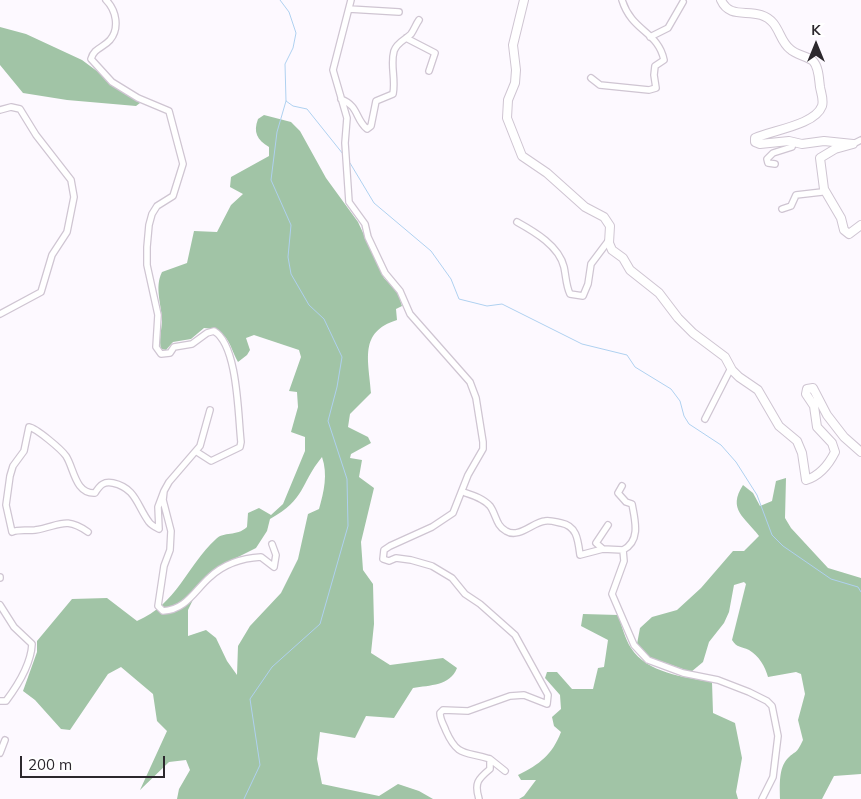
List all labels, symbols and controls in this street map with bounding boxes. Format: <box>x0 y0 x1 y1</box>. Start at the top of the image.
north arrow <box>791 20 841 70</box>
text: K <box>811 21 821 39</box>
scale bar <box>22 746 168 778</box>
text: 200 m <box>28 755 72 774</box>

